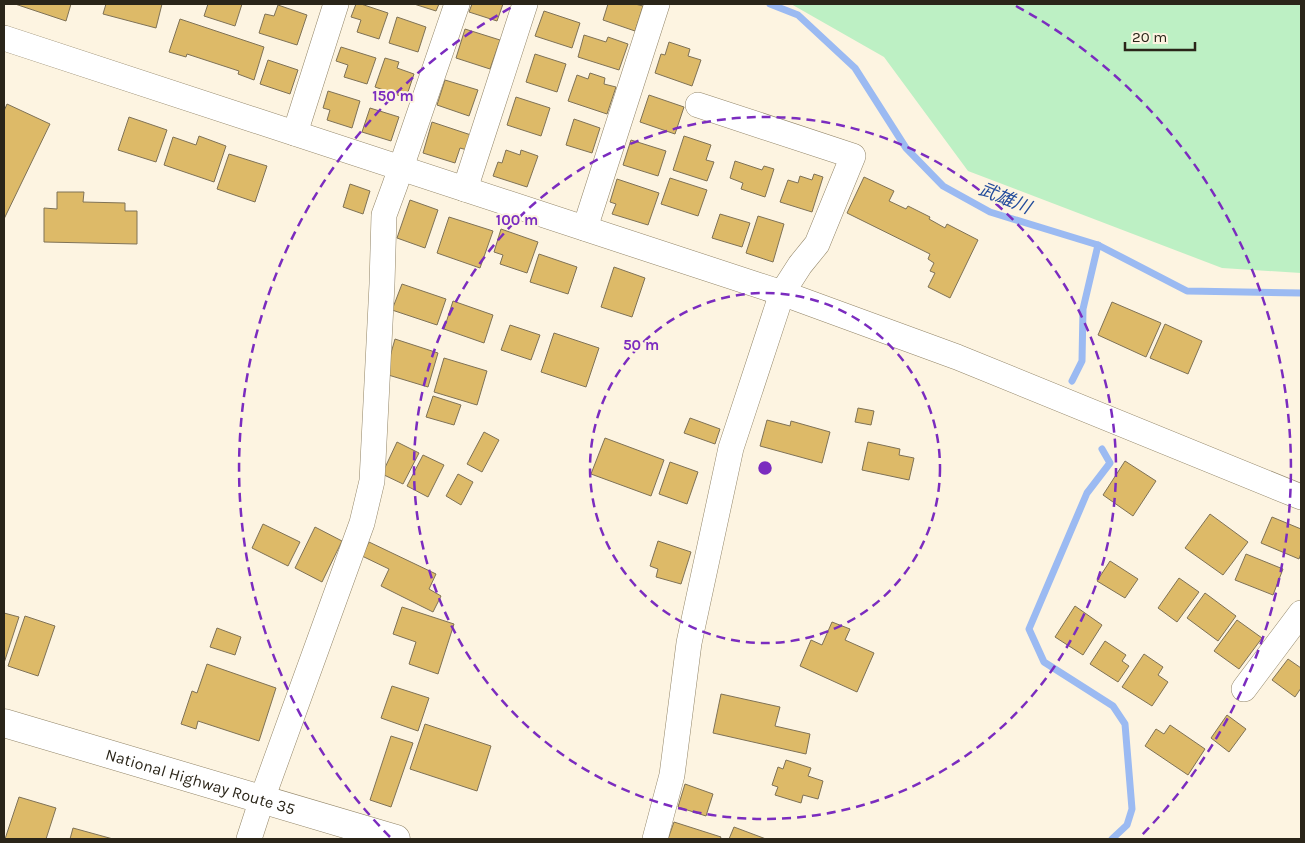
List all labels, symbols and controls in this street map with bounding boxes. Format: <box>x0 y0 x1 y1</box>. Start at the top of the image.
scale bar <box>1125 20 1195 52</box>
text: 20 m <box>1132 28 1167 46</box>
text: 150 m <box>372 87 414 105</box>
water label: 武雄川 <box>976 178 1036 219</box>
text: 100 m <box>496 211 538 229</box>
text: 50 m <box>623 336 659 354</box>
centre of rings <box>756 459 774 477</box>
street label: National Highway Route 35 <box>103 745 297 819</box>

